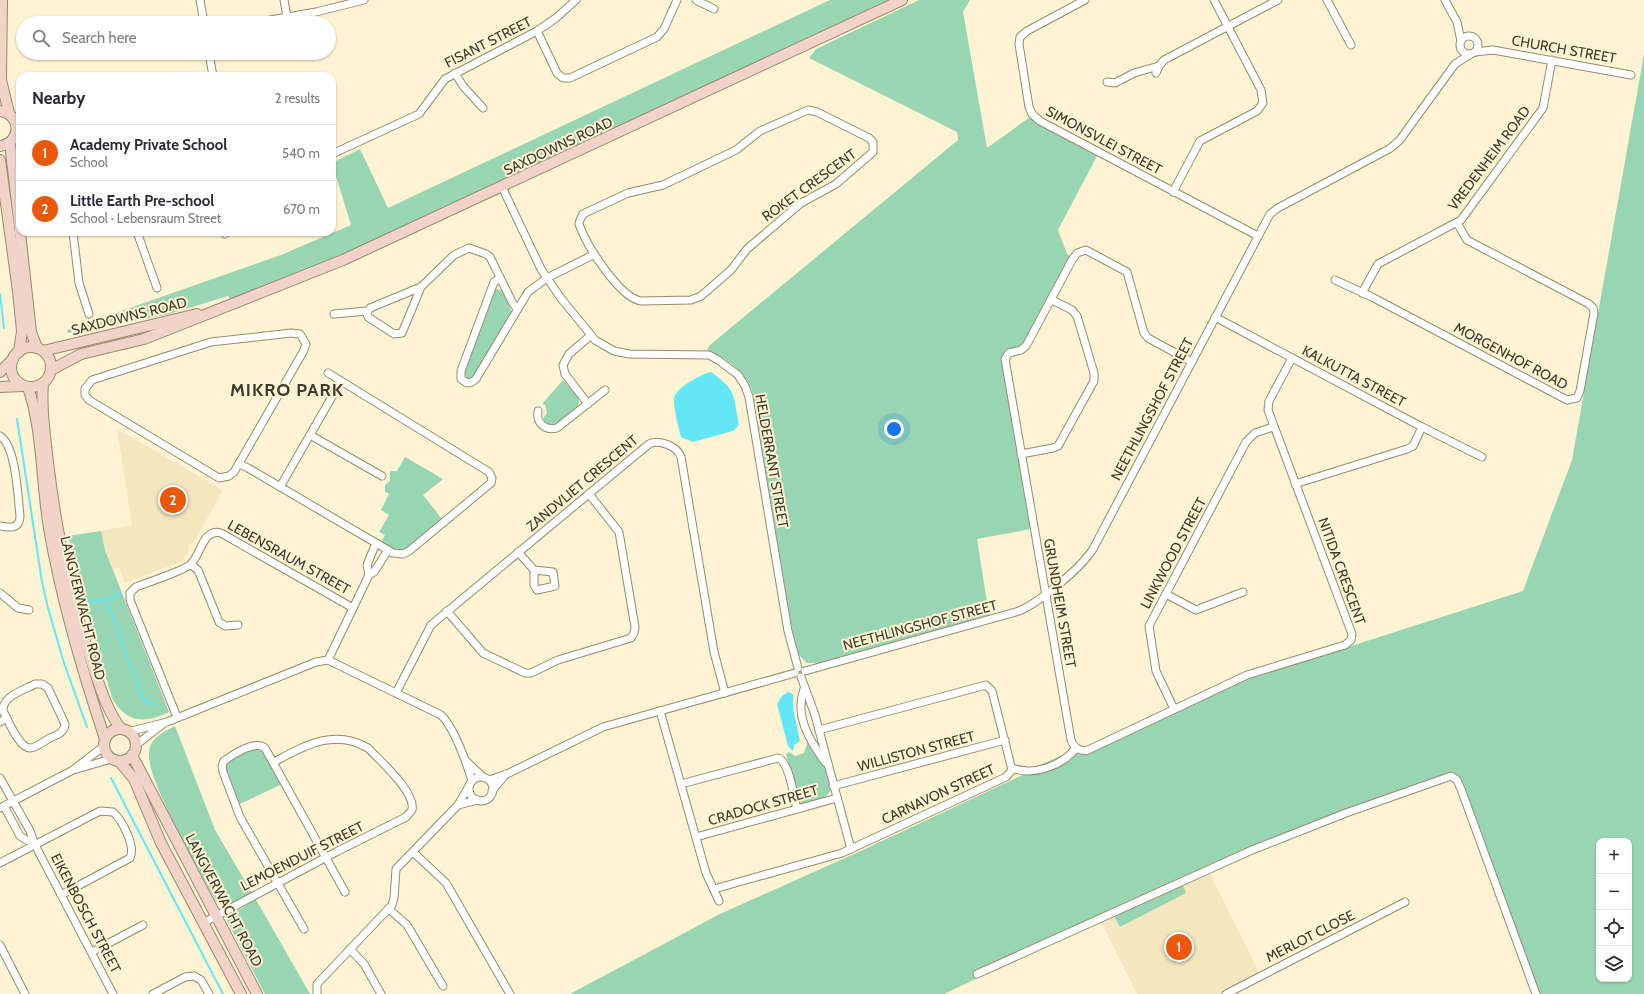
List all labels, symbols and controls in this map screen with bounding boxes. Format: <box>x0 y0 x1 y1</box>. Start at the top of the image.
street label: FISANT STREET <box>441 12 535 72</box>
search box <box>16 16 336 60</box>
icon: search <box>30 27 52 49</box>
text: Search here <box>62 29 137 47</box>
street label: CHURCH STREET <box>1510 31 1618 67</box>
text: Nearby <box>32 88 85 108</box>
text: 2 results <box>275 90 320 106</box>
street label: SIMONSVLEI STREET <box>1043 102 1166 178</box>
street label: VREDENHEIM ROAD <box>1444 102 1534 214</box>
street label: SAXDOWNS ROAD <box>501 113 615 179</box>
text: Academy Private School <box>70 136 227 154</box>
street label: ROKET CRESCENT <box>758 144 860 225</box>
text: 1 <box>43 145 47 161</box>
text: 540 m <box>282 145 320 161</box>
text: School <box>70 154 108 170</box>
text: Little Earth Pre-school <box>70 192 214 210</box>
text: 2 <box>42 201 48 217</box>
text: 670 m <box>283 201 320 217</box>
text: School · Lebensraum Street <box>70 210 221 226</box>
street label: SAXDOWNS ROAD <box>69 293 189 339</box>
street label: MORGENHOF ROAD <box>1451 318 1571 394</box>
street label: NEETHLINGSHOF STREET <box>1107 334 1198 483</box>
street label: KALKUTTA STREET <box>1299 341 1409 411</box>
district label: MIKRO PARK <box>230 379 344 401</box>
street label: HELDERRANT STREET <box>751 393 793 530</box>
your location <box>884 419 904 439</box>
street label: ZANDVLIET CRESCENT <box>522 431 642 535</box>
pin: 2 <box>160 485 186 515</box>
street label: LINKWOOD STREET <box>1136 494 1210 612</box>
street label: NITIDA CRESCENT <box>1314 515 1370 628</box>
street label: LEBENSRAUM STREET <box>225 516 354 598</box>
street label: LANGVERWACHT ROAD <box>56 534 110 682</box>
street label: GRUNDHEIM STREET <box>1040 537 1080 669</box>
street label: NEETHLINGSHOF STREET <box>841 596 1000 654</box>
street label: WILLISTON STREET <box>855 727 977 775</box>
street label: CARNAVON STREET <box>879 760 998 828</box>
street label: CRADOCK STREET <box>706 781 820 829</box>
street label: LEMOENDUIF STREET <box>237 817 367 895</box>
street label: LANGVERWACHT ROAD <box>181 831 267 969</box>
map controls <box>1596 838 1632 982</box>
button: + <box>1596 838 1632 874</box>
street label: EIKENBOSCH STREET <box>47 850 125 976</box>
button: − <box>1596 874 1632 910</box>
street label: MERLOT CLOSE <box>1263 906 1358 966</box>
button: locate <box>1596 910 1632 946</box>
pin: 1 <box>1166 932 1192 962</box>
button: layers <box>1596 946 1632 982</box>

